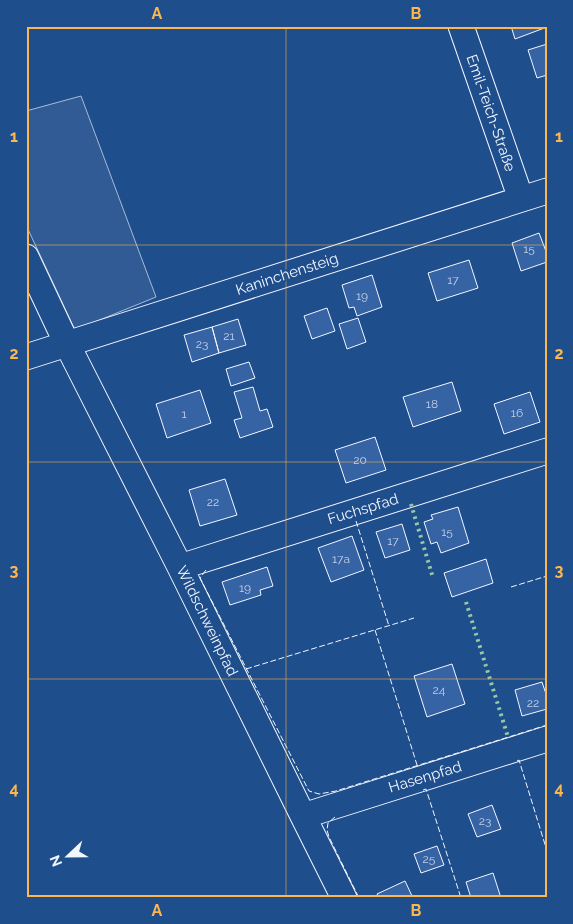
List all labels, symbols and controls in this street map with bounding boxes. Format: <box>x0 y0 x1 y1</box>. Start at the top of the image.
text: A <box>152 4 163 23</box>
text: B <box>411 4 422 23</box>
street label: Emil-Teich-Straße <box>463 52 520 174</box>
text: 1 <box>10 127 18 146</box>
text: 1 <box>555 127 563 146</box>
house number: 15 <box>523 242 535 256</box>
street label: Kaninchensteig <box>234 249 340 299</box>
house number: 17 <box>447 273 459 287</box>
house number: 19 <box>356 289 368 303</box>
house number: 21 <box>223 329 235 343</box>
house number: 23 <box>196 337 208 351</box>
text: 2 <box>9 344 19 363</box>
text: 2 <box>554 344 564 363</box>
house number: 18 <box>426 397 438 411</box>
house number: 16 <box>511 406 523 420</box>
house number: 1 <box>181 407 187 421</box>
house number: 20 <box>353 453 367 467</box>
street label: Fuchspfad <box>325 490 401 528</box>
house number: 22 <box>207 495 219 509</box>
house number: 15 <box>441 525 453 539</box>
house number: 17 <box>387 534 399 548</box>
house number: 17a <box>332 552 350 566</box>
text: 3 <box>10 561 19 580</box>
text: 3 <box>555 561 564 580</box>
street label: Wildschweinpfad <box>172 563 242 679</box>
house number: 19 <box>239 581 251 595</box>
house number: 24 <box>433 683 446 697</box>
house number: 22 <box>527 696 539 710</box>
street label: Hasenpfad <box>386 757 464 797</box>
text: 4 <box>9 779 19 798</box>
text: 4 <box>554 779 564 798</box>
house number: 23 <box>479 814 491 828</box>
north arrow <box>42 832 92 882</box>
house number: 25 <box>423 852 436 866</box>
text: N <box>47 853 65 869</box>
text: A <box>152 901 163 920</box>
text: B <box>411 901 422 920</box>

